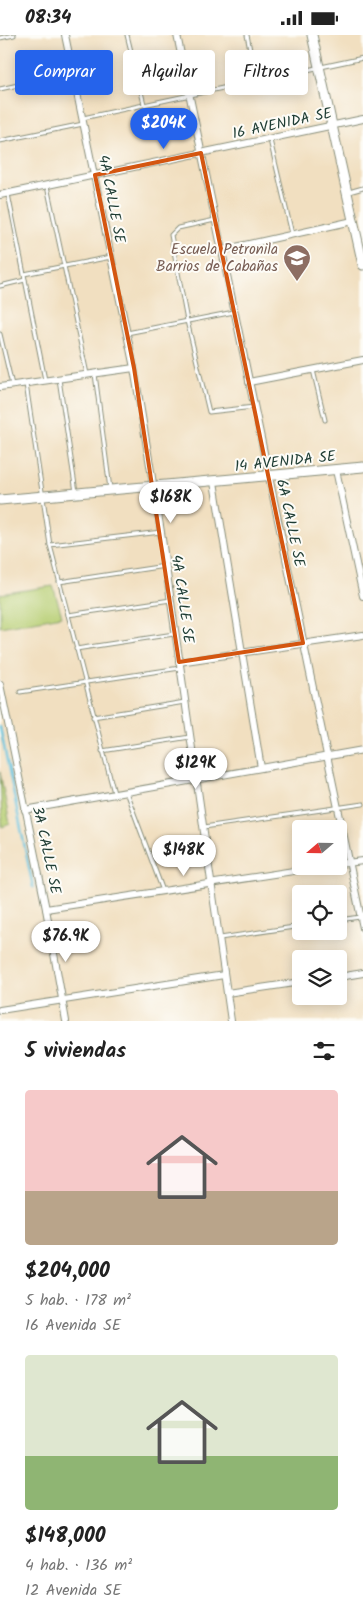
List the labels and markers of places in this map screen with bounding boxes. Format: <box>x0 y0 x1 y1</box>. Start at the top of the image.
pin: $204K <box>129 107 199 150</box>
place label: Escuela Petronila Barrios de Cabañas <box>156 238 279 279</box>
school or university icon: Escuela Petronila Barrios de Cabañas <box>282 243 312 282</box>
pin: $168K <box>136 481 206 524</box>
pin: $129K <box>161 747 231 790</box>
pin: $148K <box>149 835 219 877</box>
pin: $76.9K <box>25 921 107 963</box>

